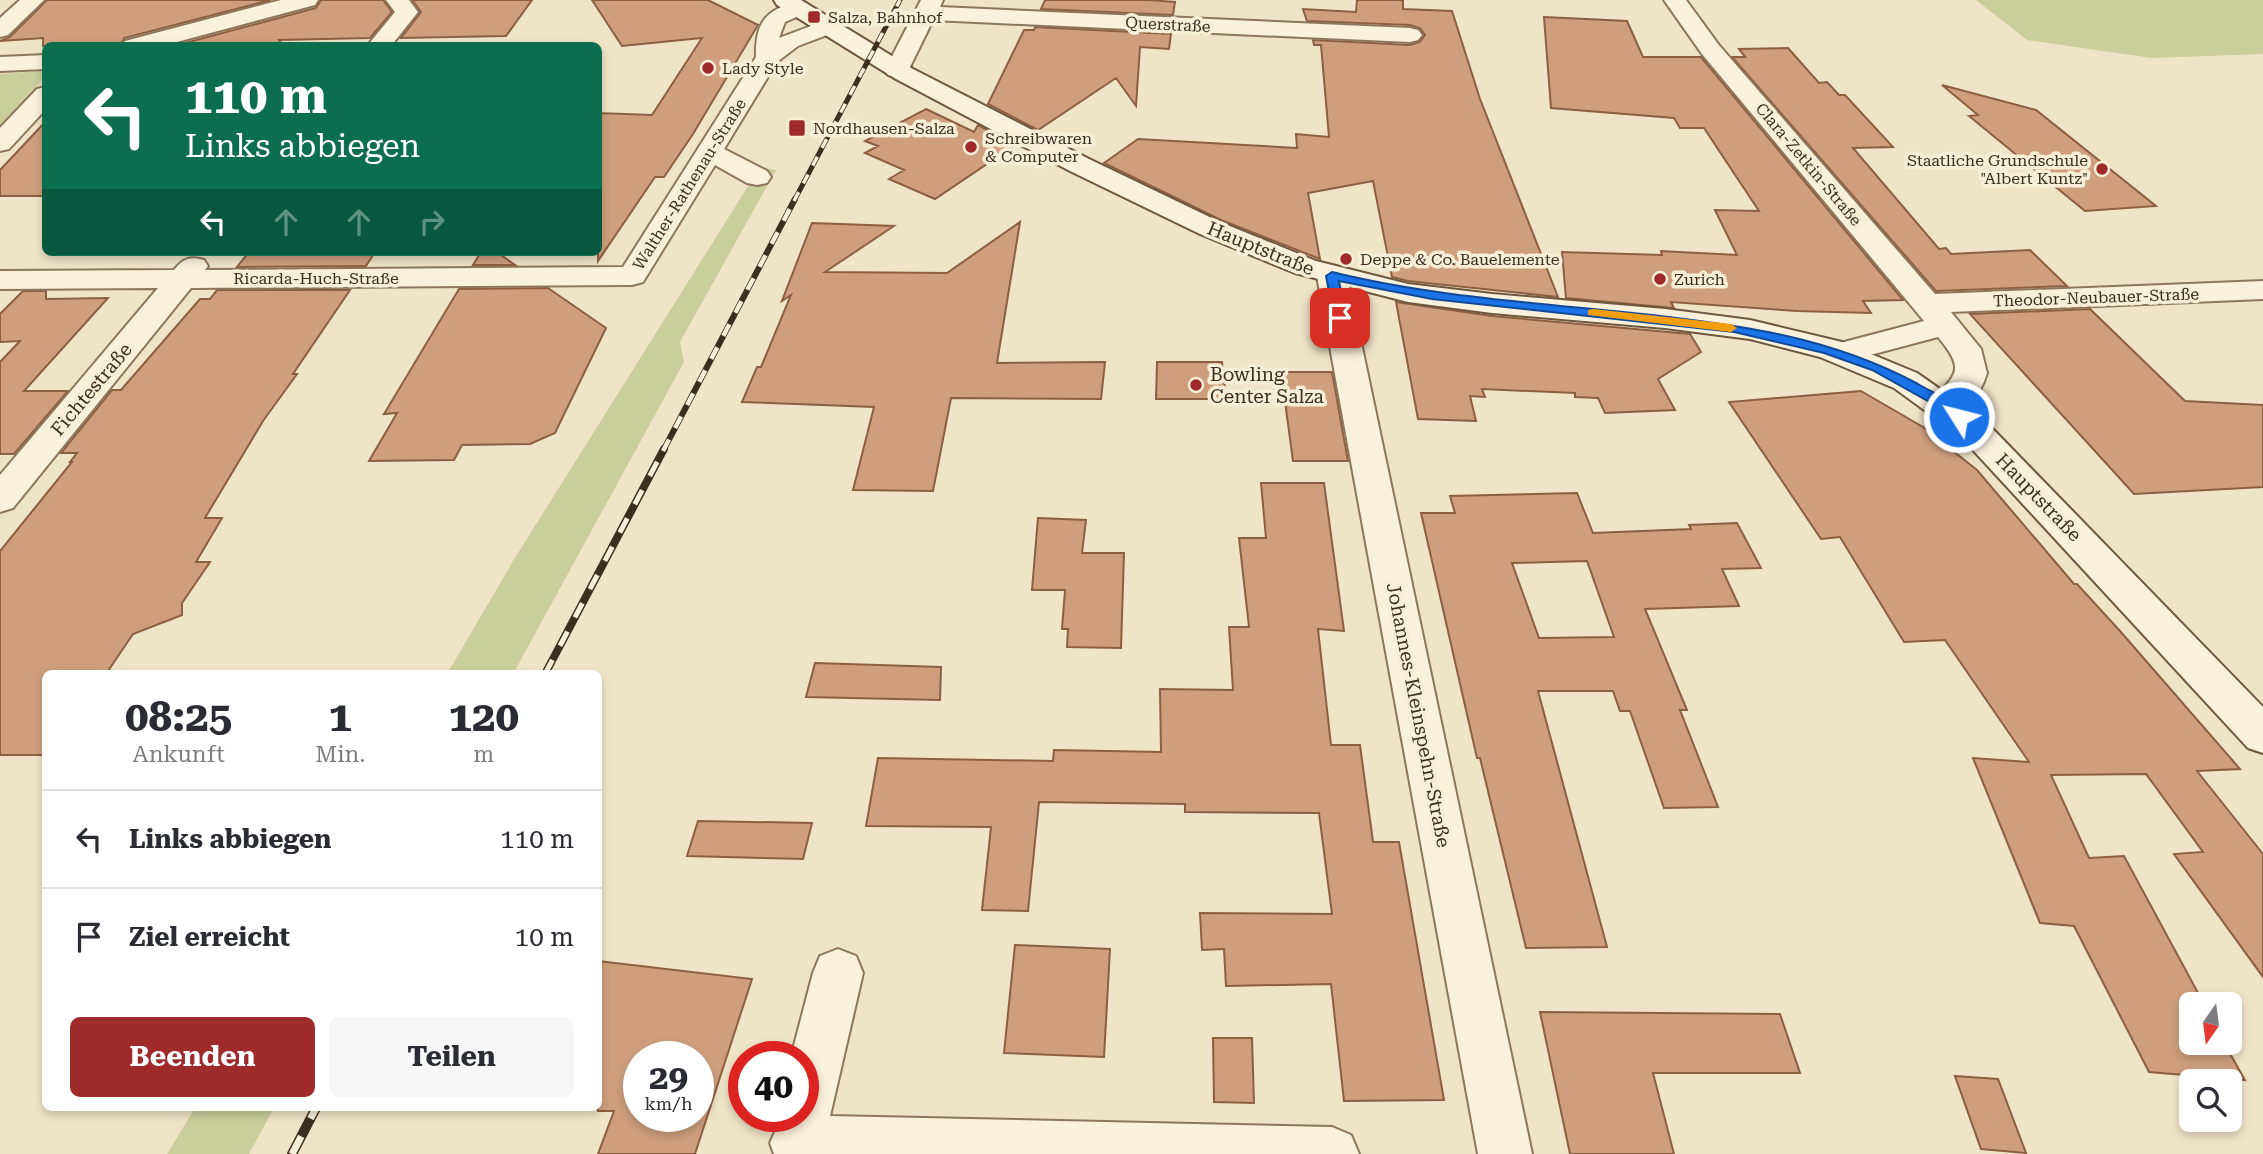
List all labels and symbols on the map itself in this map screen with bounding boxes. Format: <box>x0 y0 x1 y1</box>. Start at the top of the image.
place label: Salza, Bahnhof <box>828 8 943 27</box>
marker: Salza, Bahnhof <box>806 9 822 25</box>
street label: Querstraße <box>1125 13 1211 36</box>
place label: Lady Style <box>722 59 804 78</box>
marker: Lady Style <box>700 60 716 76</box>
street label: Walther-Rathenau-Straße <box>629 95 750 273</box>
street label: Clara-Zetkin-Straße <box>1752 99 1866 230</box>
marker: Nordhausen-Salza <box>787 118 807 138</box>
place label: Nordhausen-Salza <box>813 119 955 138</box>
place label: Schreibwaren & Computer <box>985 129 1092 166</box>
marker: Schreibwaren & Computer <box>963 139 979 155</box>
place label: Staatliche Grundschule "Albert Kuntz" <box>1907 151 2088 188</box>
marker: Staatliche Grundschule "Albert Kuntz" <box>2094 161 2110 177</box>
street label: Hauptstraße <box>1204 217 1318 280</box>
place label: Deppe & Co. Bauelemente <box>1360 250 1560 269</box>
marker: Deppe & Co. Bauelemente <box>1338 251 1354 267</box>
street label: Ricarda-Huch-Straße <box>233 269 399 288</box>
place label: Zurich <box>1674 270 1725 289</box>
marker: Zurich <box>1652 271 1668 287</box>
street label: Theodor-Neubauer-Straße <box>1993 284 2200 311</box>
pin <box>1310 288 1370 348</box>
street label: Fichtestraße <box>46 338 137 440</box>
place label: Bowling Center Salza <box>1210 363 1324 408</box>
marker: Bowling Center Salza <box>1188 377 1204 393</box>
position arrow <box>1922 380 1996 454</box>
street label: Hauptstraße <box>1991 449 2086 546</box>
street label: Johannes-Kleinspehn-Straße <box>1382 581 1455 849</box>
north arrow <box>2179 992 2242 1055</box>
speed limit sign: 40 <box>728 1041 819 1132</box>

